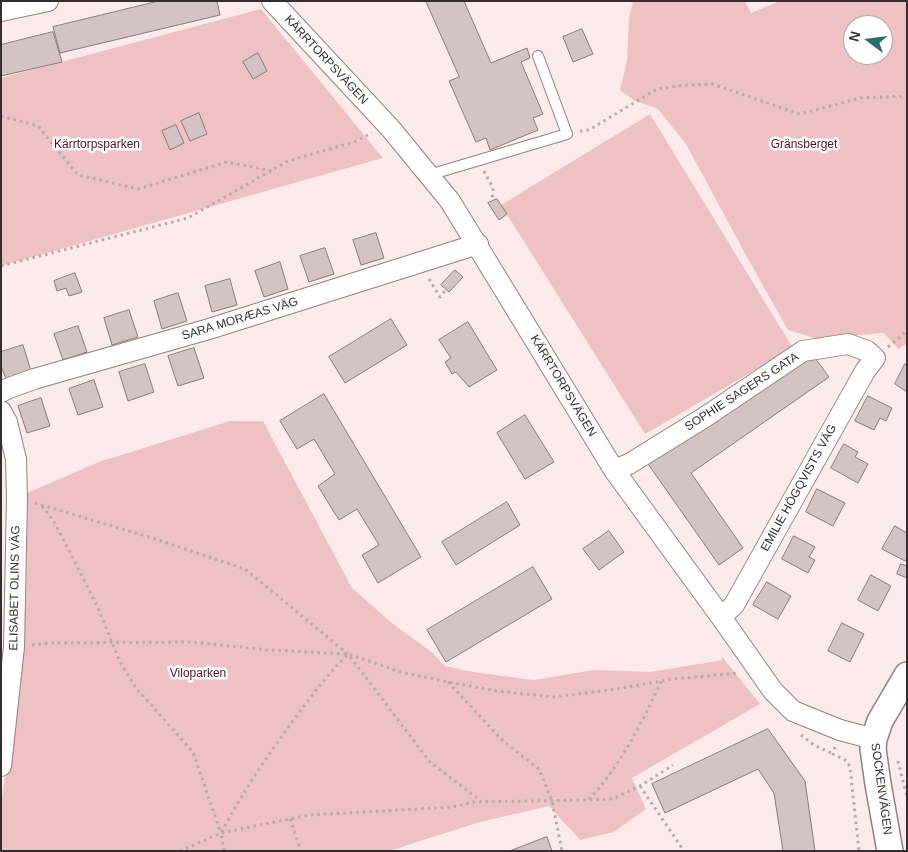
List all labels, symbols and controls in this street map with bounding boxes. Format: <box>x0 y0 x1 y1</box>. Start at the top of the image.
street label: KÄRRTORPSVÄGEN <box>281 13 371 107</box>
north arrow <box>843 15 893 65</box>
text: N <box>845 29 864 43</box>
park label: Kärrtorpsparken <box>54 138 140 152</box>
park label: Gränsberget <box>771 138 837 152</box>
street label: SARA MORÆAS VÄG <box>180 294 300 344</box>
street label: KÄRRTORPSVÄGEN <box>527 332 599 440</box>
street label: SOPHIE SAGERS GATA <box>682 350 802 434</box>
street label: EMILIE HÖGQVISTS VÄG <box>758 422 840 554</box>
street label: ELISABET OLINS VÄG <box>7 525 23 651</box>
park label: Viloparken <box>170 667 226 681</box>
street label: SOCKENVÄGEN <box>867 742 895 836</box>

